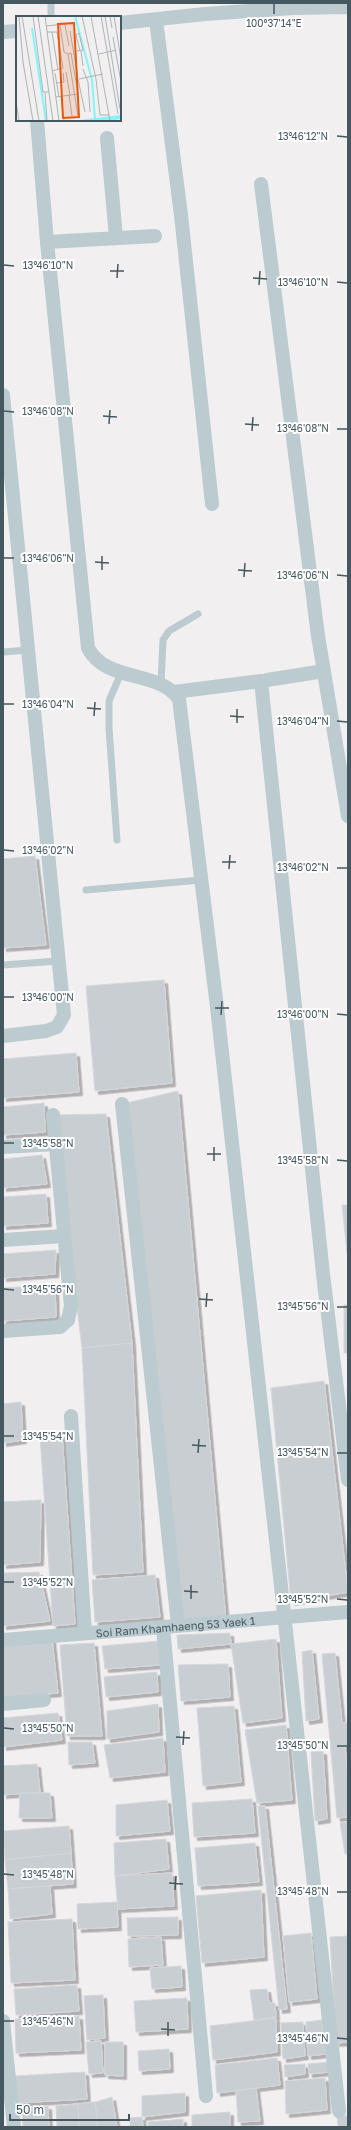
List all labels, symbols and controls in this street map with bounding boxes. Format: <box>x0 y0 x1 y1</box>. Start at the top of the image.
inset map <box>16 16 121 121</box>
text: 100°37'14"E <box>246 17 302 29</box>
text: 13°46'12"N <box>278 130 328 142</box>
text: 13°46'10"N <box>23 259 73 271</box>
text: 13°46'10"N <box>278 276 328 288</box>
text: 13°46'08"N <box>22 405 74 417</box>
text: 13°46'08"N <box>277 422 329 434</box>
text: 13°46'06"N <box>22 552 74 564</box>
text: 13°46'06"N <box>277 569 329 581</box>
text: 13°46'04"N <box>22 698 74 710</box>
text: 13°46'04"N <box>277 715 329 727</box>
text: 13°46'02"N <box>22 844 74 856</box>
text: 13°46'02"N <box>277 861 329 873</box>
text: 13°46'00"N <box>22 991 74 1003</box>
text: 13°46'00"N <box>277 1008 329 1020</box>
text: 13°45'58"N <box>22 1137 74 1149</box>
text: 13°45'58"N <box>277 1154 329 1166</box>
text: 13°45'56"N <box>22 1283 74 1295</box>
text: 13°45'56"N <box>277 1300 329 1312</box>
text: 13°45'54"N <box>22 1430 74 1442</box>
text: 13°45'54"N <box>277 1446 329 1458</box>
text: 13°45'52"N <box>23 1576 73 1588</box>
text: 13°45'52"N <box>278 1593 328 1605</box>
street label: Soi Ram Khamhaeng 53 Yaek 1 <box>95 1613 256 1639</box>
text: 13°45'50"N <box>22 1722 74 1734</box>
text: 13°45'50"N <box>277 1739 329 1751</box>
text: 13°45'48"N <box>22 1868 74 1880</box>
text: 13°45'48"N <box>277 1885 329 1897</box>
text: 13°45'46"N <box>22 2015 74 2027</box>
text: 13°45'46"N <box>277 2032 329 2044</box>
scale bar <box>10 2096 129 2122</box>
text: 50 m <box>16 2102 44 2117</box>

